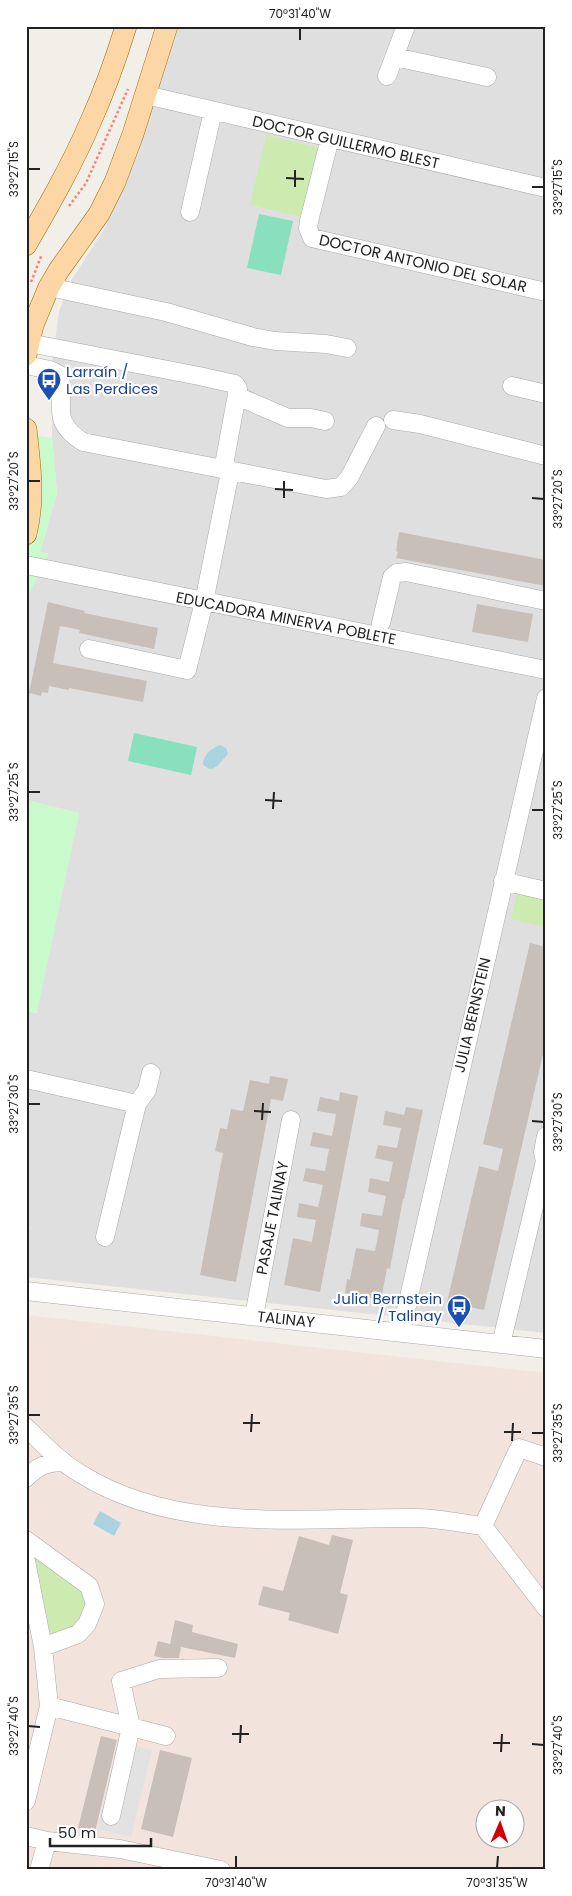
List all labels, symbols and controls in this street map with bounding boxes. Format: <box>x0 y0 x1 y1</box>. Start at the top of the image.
text: 70°31'40"W <box>269 5 331 22</box>
street label: DOCTOR GUILLERMO BLEST <box>250 110 442 174</box>
text: 33°27'15"S <box>5 141 22 197</box>
text: 33°27'15"S <box>549 159 566 215</box>
street label: DOCTOR ANTONIO DEL SOLAR <box>317 229 529 297</box>
place label: Larraín / Las Perdices <box>66 361 158 399</box>
bus stop icon: Larraín / Las Perdices <box>36 367 62 401</box>
text: 33°27'20"S <box>5 451 22 511</box>
text: 33°27'20"S <box>549 469 566 529</box>
street label: EDUCADORA MINERVA POBLETE <box>174 586 398 650</box>
text: 33°27'25"S <box>5 762 22 822</box>
text: 33°27'25"S <box>549 780 566 840</box>
street label: JULIA BERNSTEIN <box>449 955 495 1075</box>
text: 33°27'30"S <box>5 1074 22 1134</box>
text: 33°27'30"S <box>549 1092 566 1152</box>
street label: PASAJE TALINAY <box>251 1159 293 1277</box>
place label: Julia Bernstein / Talinay <box>333 1288 443 1326</box>
bus stop icon: Julia Bernstein / Talinay <box>446 1294 472 1328</box>
street label: TALINAY <box>256 1306 316 1332</box>
text: 33°27'35"S <box>5 1385 22 1445</box>
text: 33°27'35"S <box>549 1403 566 1463</box>
text: 33°27'40"S <box>5 1696 22 1756</box>
text: 33°27'40"S <box>549 1715 566 1775</box>
north arrow <box>474 1798 524 1848</box>
text: N <box>495 1801 506 1821</box>
scale bar <box>50 1816 151 1848</box>
text: 50 m <box>58 1822 96 1843</box>
text: 70°31'40"W <box>205 1874 267 1891</box>
text: 70°31'35"W <box>466 1874 528 1891</box>

